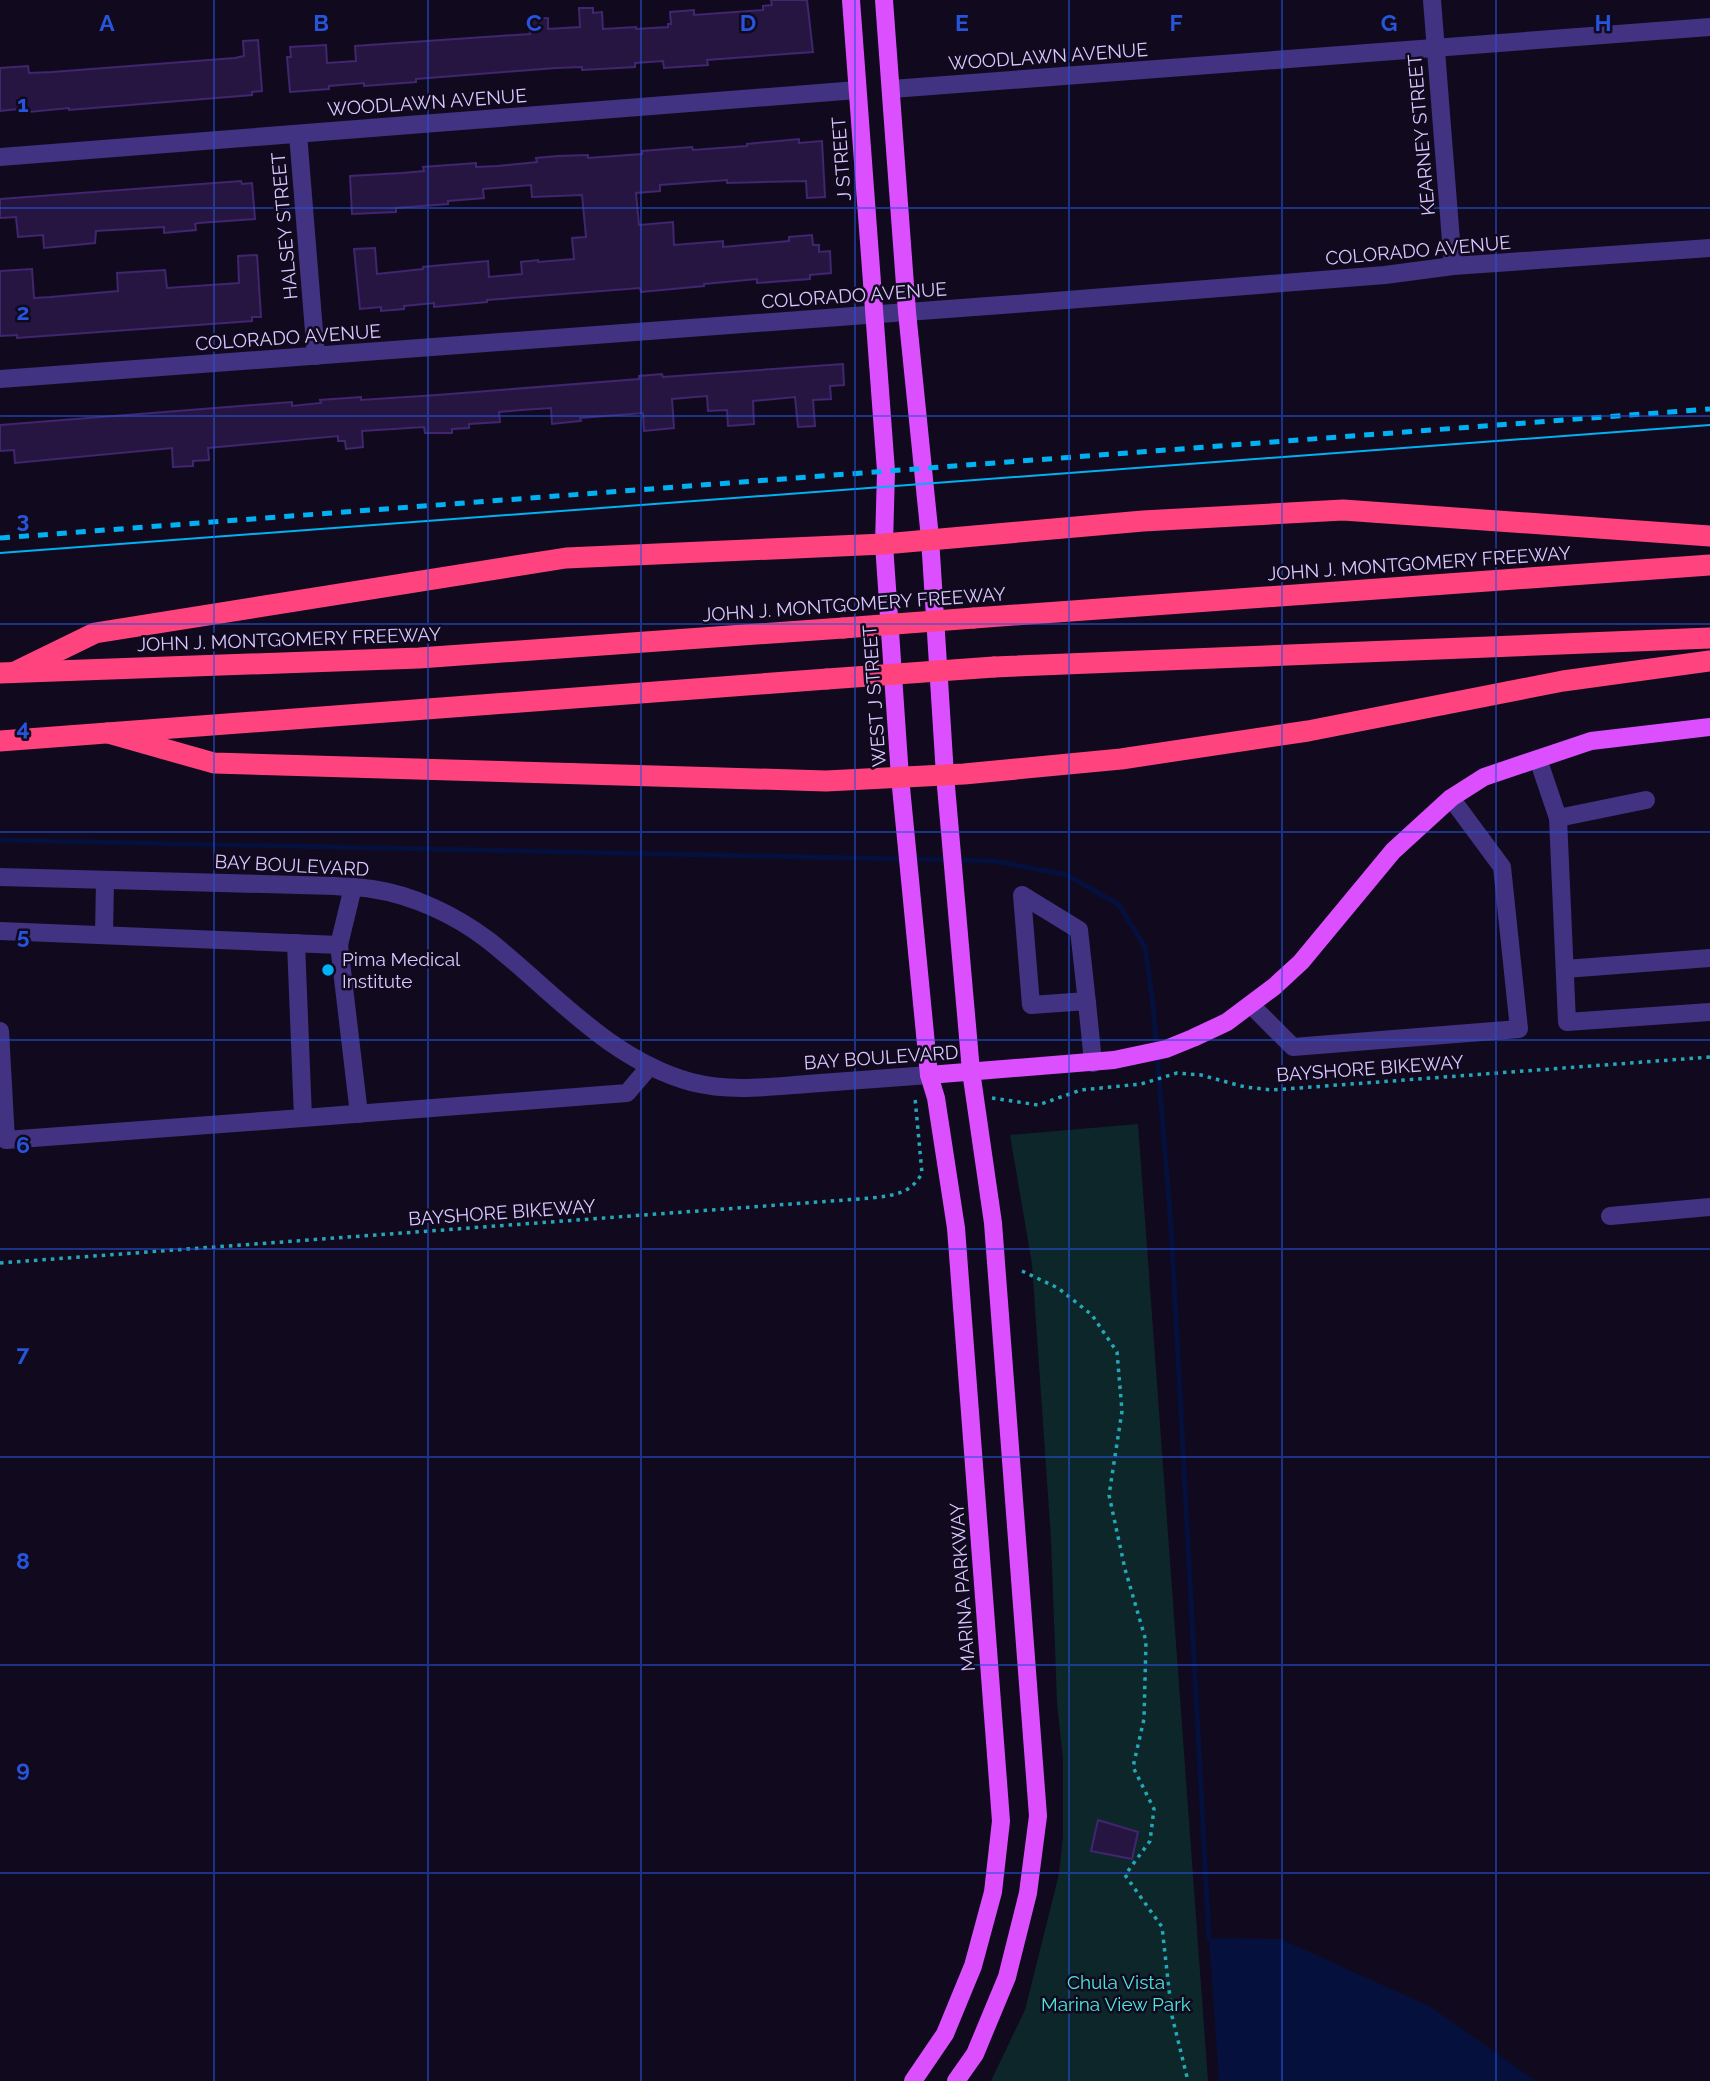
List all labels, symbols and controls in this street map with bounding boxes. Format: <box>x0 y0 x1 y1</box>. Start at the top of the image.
text: A <box>99 9 115 36</box>
text: B <box>313 9 329 36</box>
text: C <box>526 9 542 36</box>
text: D <box>740 9 756 36</box>
text: E <box>955 9 969 36</box>
text: F <box>1169 9 1183 36</box>
text: G <box>1381 9 1397 36</box>
text: H <box>1594 9 1612 36</box>
street label: WOODLAWN AVENUE <box>948 38 1148 74</box>
street label: KEARNEY STREET <box>1403 53 1439 217</box>
street label: WOODLAWN AVENUE <box>327 84 527 120</box>
text: 1 <box>17 90 29 117</box>
street label: J STREET <box>827 116 855 202</box>
street label: HALSEY STREET <box>267 151 301 301</box>
street label: COLORADO AVENUE <box>1324 231 1512 269</box>
street label: COLORADO AVENUE <box>760 278 948 312</box>
text: 2 <box>17 298 29 325</box>
street label: COLORADO AVENUE <box>194 320 382 354</box>
text: 3 <box>17 506 29 533</box>
street label: JOHN J. MONTGOMERY FREEWAY <box>1266 541 1572 585</box>
street label: JOHN J. MONTGOMERY FREEWAY <box>701 582 1007 626</box>
street label: JOHN J. MONTGOMERY FREEWAY <box>137 623 442 655</box>
street label: WEST J STREET <box>858 624 890 768</box>
text: 4 <box>16 714 30 741</box>
street label: BAY BOULEVARD <box>214 850 370 880</box>
text: 5 <box>17 922 30 949</box>
place label: Pima Medical Institute <box>342 948 461 992</box>
marker: Pima Medical Institute <box>320 962 336 978</box>
street label: BAY BOULEVARD <box>803 1041 959 1073</box>
street label: BAYSHORE BIKEWAY <box>1276 1050 1465 1086</box>
text: 6 <box>16 1131 30 1158</box>
street label: BAYSHORE BIKEWAY <box>408 1194 597 1230</box>
text: 7 <box>17 1339 30 1366</box>
street label: MARINA PARKWAY <box>945 1501 979 1672</box>
text: 8 <box>16 1547 30 1574</box>
text: 9 <box>16 1755 30 1782</box>
park label: Chula Vista Marina View Park <box>1041 1971 1191 2015</box>

